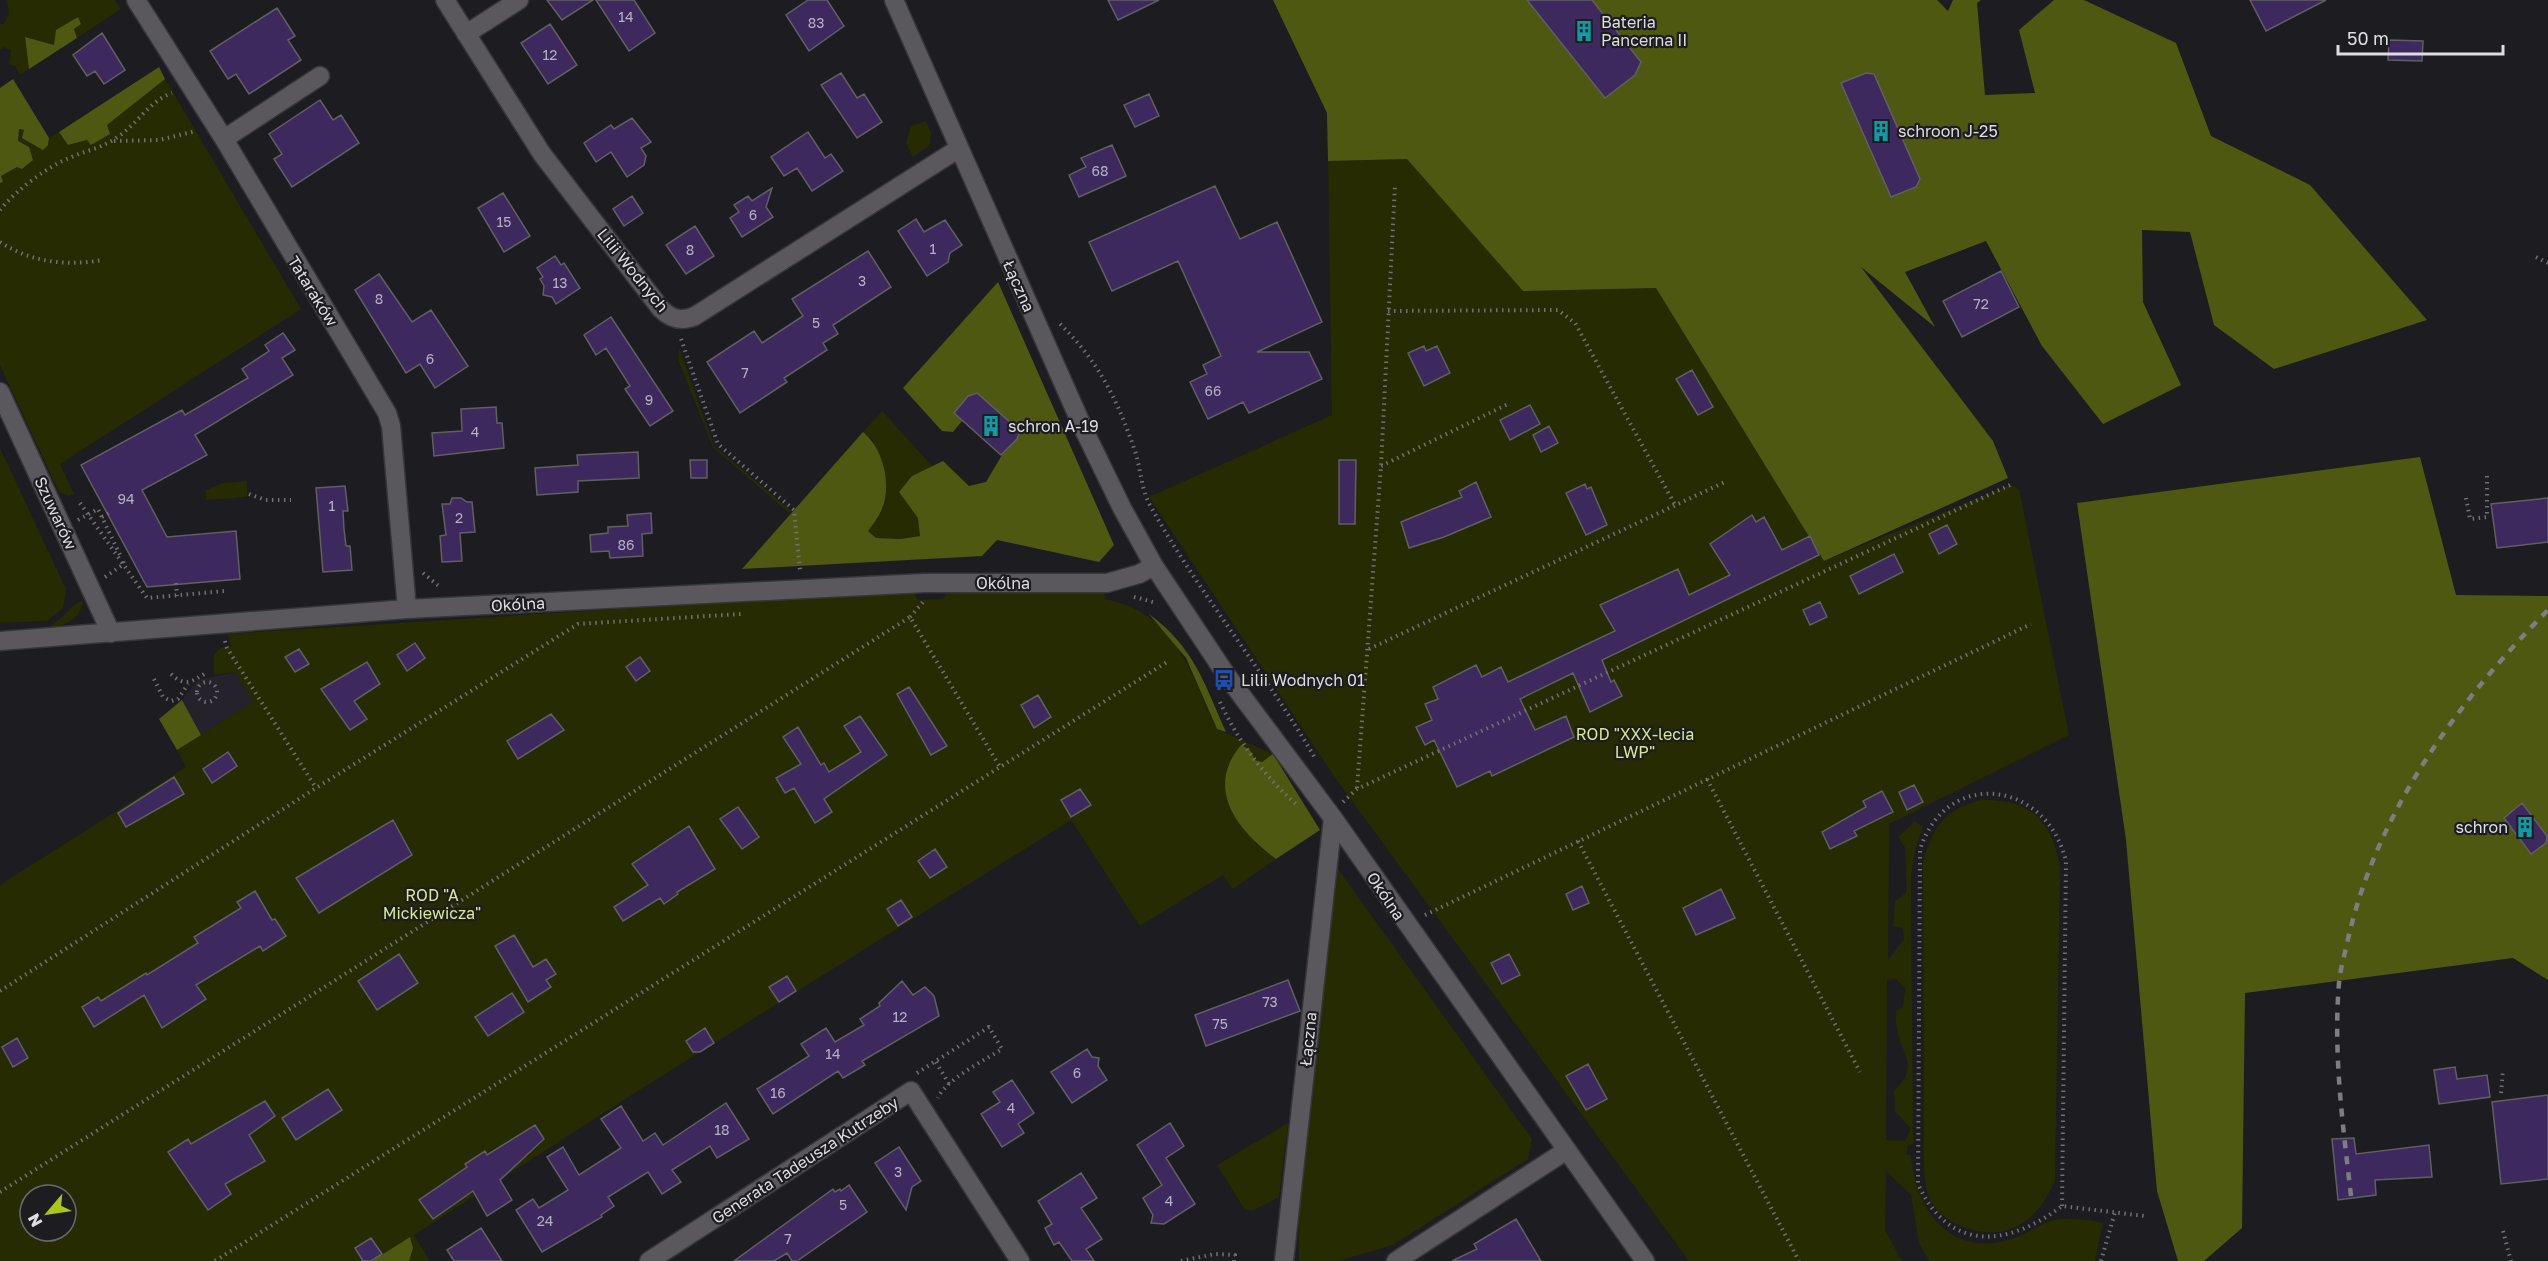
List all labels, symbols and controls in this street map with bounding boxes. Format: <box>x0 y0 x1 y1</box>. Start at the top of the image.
house number: 14 <box>618 8 634 25</box>
place label: Bateria Pancerna II <box>1601 12 1687 50</box>
house number: 83 <box>808 14 824 31</box>
scale bar <box>2338 18 2503 56</box>
building icon: Bateria Pancerna II <box>1572 19 1596 43</box>
text: 50 m <box>2347 27 2389 49</box>
house number: 12 <box>543 46 557 63</box>
building icon: schroon J-25 <box>1869 119 1893 143</box>
place label: schroon J-25 <box>1898 121 1998 141</box>
house number: 68 <box>1091 162 1109 179</box>
house number: 6 <box>749 206 757 223</box>
house number: 15 <box>497 213 511 230</box>
street label: Lilii Wodnych <box>593 224 673 316</box>
house number: 1 <box>930 240 937 257</box>
house number: 8 <box>686 241 694 258</box>
street label: Tataraków <box>284 252 342 330</box>
street label: Łączna <box>999 257 1039 315</box>
house number: 3 <box>858 272 866 289</box>
house number: 13 <box>553 274 567 291</box>
house number: 8 <box>375 290 383 307</box>
house number: 72 <box>1973 295 1989 312</box>
house number: 5 <box>812 314 820 331</box>
house number: 6 <box>426 350 434 367</box>
house number: 7 <box>741 364 749 381</box>
house number: 66 <box>1205 382 1221 399</box>
house number: 9 <box>645 391 653 408</box>
building icon: schron A-19 <box>979 414 1003 438</box>
place label: schron A-19 <box>1008 416 1099 436</box>
house number: 4 <box>471 423 479 440</box>
street label: Szuwarów <box>30 473 82 553</box>
house number: 94 <box>117 490 135 507</box>
house number: 1 <box>329 497 336 514</box>
house number: 2 <box>455 509 463 526</box>
house number: 86 <box>617 536 635 553</box>
street label: Okólna <box>976 573 1030 593</box>
street label: Okólna <box>490 593 546 615</box>
bus stop icon: Lilii Wodnych 01 <box>1212 668 1236 692</box>
place label: Lilii Wodnych 01 <box>1241 670 1365 690</box>
park label: ROD "XXX-lecia LWP" <box>1576 724 1694 762</box>
building icon: schron <box>2513 815 2537 839</box>
place label: schron <box>2455 817 2508 837</box>
street label: Okólna <box>1363 868 1409 924</box>
park label: ROD "A Mickiewicza" <box>383 885 481 923</box>
house number: 73 <box>1262 993 1278 1010</box>
house number: 12 <box>893 1008 907 1025</box>
street label: Łączna <box>1295 1011 1321 1067</box>
house number: 75 <box>1212 1015 1228 1032</box>
house number: 14 <box>825 1045 841 1062</box>
house number: 6 <box>1073 1064 1081 1081</box>
house number: 16 <box>770 1084 786 1101</box>
street label: Generała Tadeusza Kutrzeby <box>708 1092 902 1228</box>
house number: 4 <box>1007 1099 1015 1116</box>
house number: 18 <box>714 1121 730 1138</box>
house number: 3 <box>894 1163 902 1180</box>
north arrow <box>18 1183 78 1243</box>
house number: 4 <box>1165 1192 1173 1209</box>
house number: 5 <box>839 1196 847 1213</box>
text: N <box>23 1210 47 1230</box>
house number: 24 <box>537 1212 553 1229</box>
house number: 7 <box>784 1230 792 1247</box>

